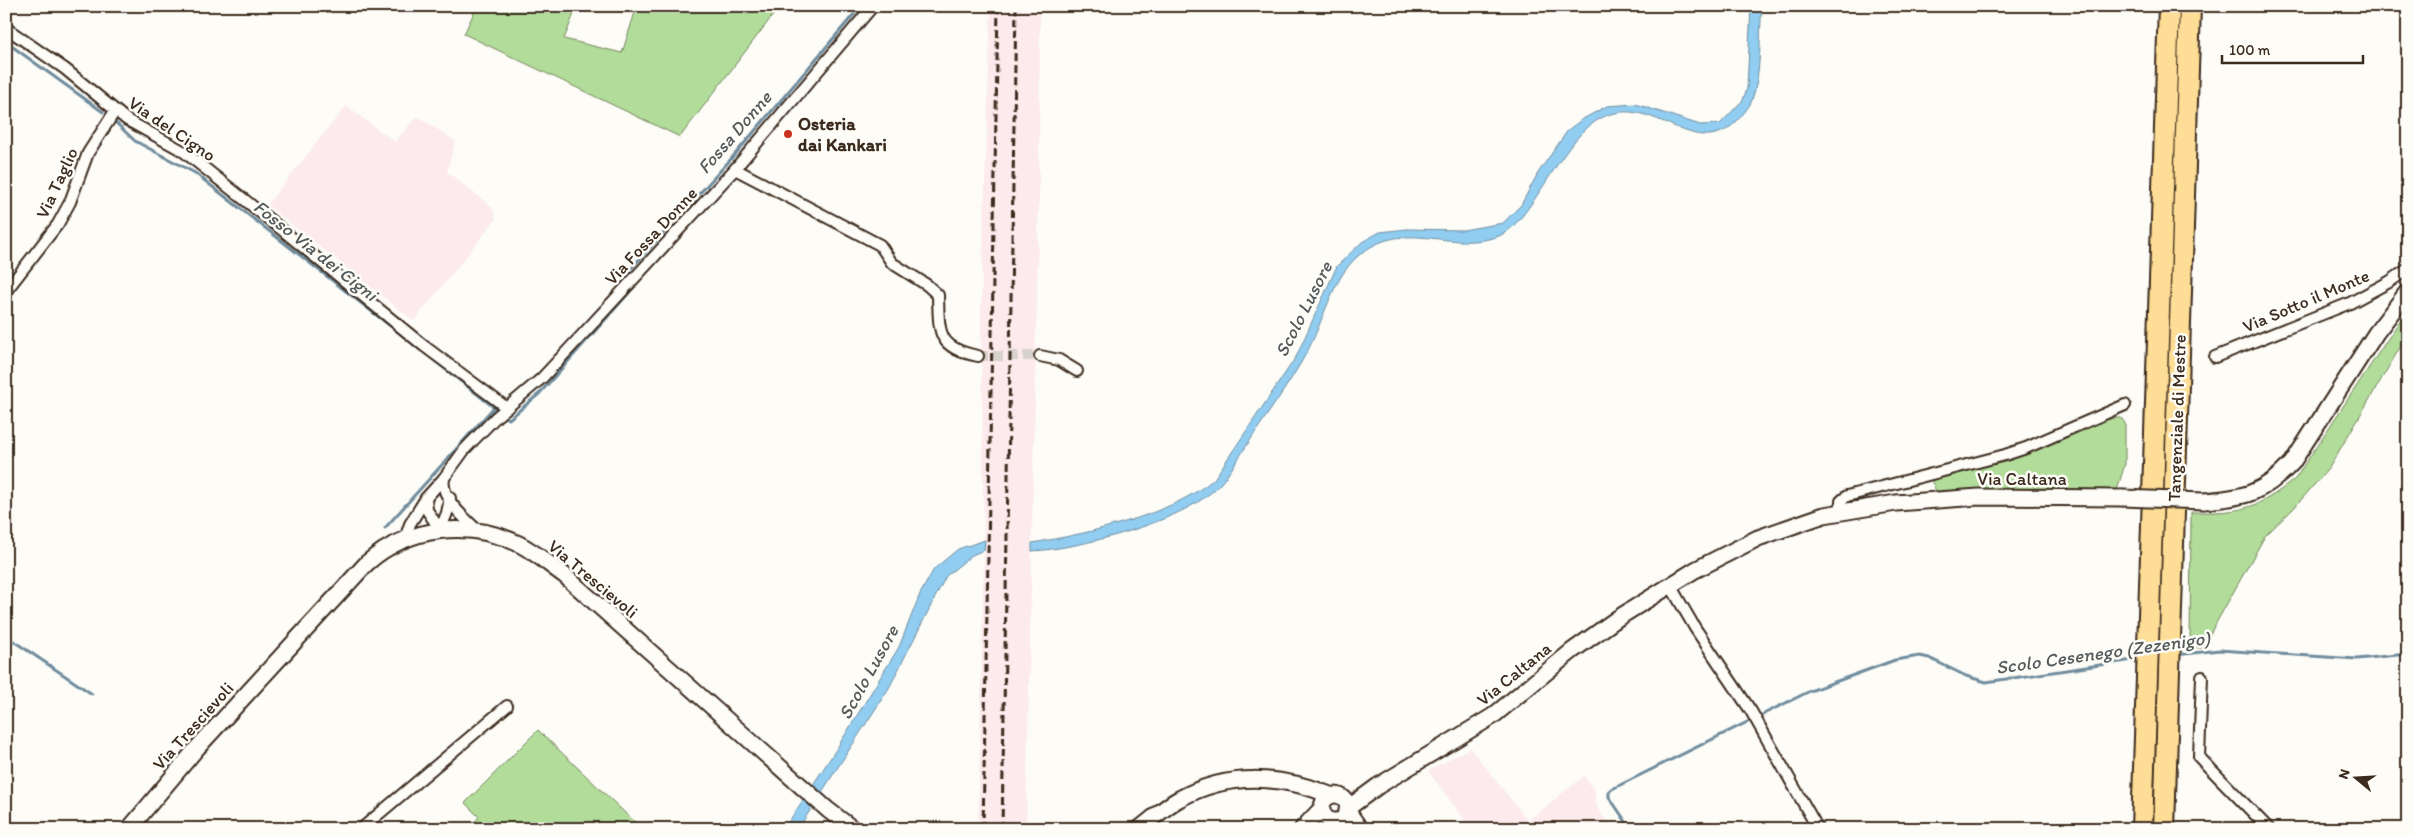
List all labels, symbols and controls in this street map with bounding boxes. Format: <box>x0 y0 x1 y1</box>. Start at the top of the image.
scale bar <box>2222 32 2363 64</box>
text: 100 m <box>2229 41 2271 59</box>
water label: Fossa Donne <box>692 86 777 178</box>
street label: Via del Cigno <box>124 92 220 166</box>
place label: Osteria dai Kankari <box>798 113 887 156</box>
marker: Osteria dai Kankari <box>782 128 794 140</box>
street label: Via Taglio <box>31 144 83 222</box>
street label: Via Fossa Donne <box>600 182 702 290</box>
water label: Fosso Via dei Cigni <box>249 195 384 307</box>
water label: Scolo Lusore <box>1270 257 1338 361</box>
street label: Via Sotto il Monte <box>2239 264 2373 338</box>
street label: Tangenziale di Mestre <box>2163 334 2191 502</box>
street label: Via Caltana <box>1977 468 2067 490</box>
street label: Via Trescievoli <box>543 535 643 623</box>
water label: Scolo Lusore <box>833 621 904 723</box>
water label: Scolo Cesenego (Zezenigo) <box>1995 626 2212 679</box>
street label: Via Caltana <box>1472 637 1556 711</box>
street label: Via Trescievoli <box>148 677 238 775</box>
north arrow <box>2332 752 2382 802</box>
text: N <box>2335 767 2354 781</box>

